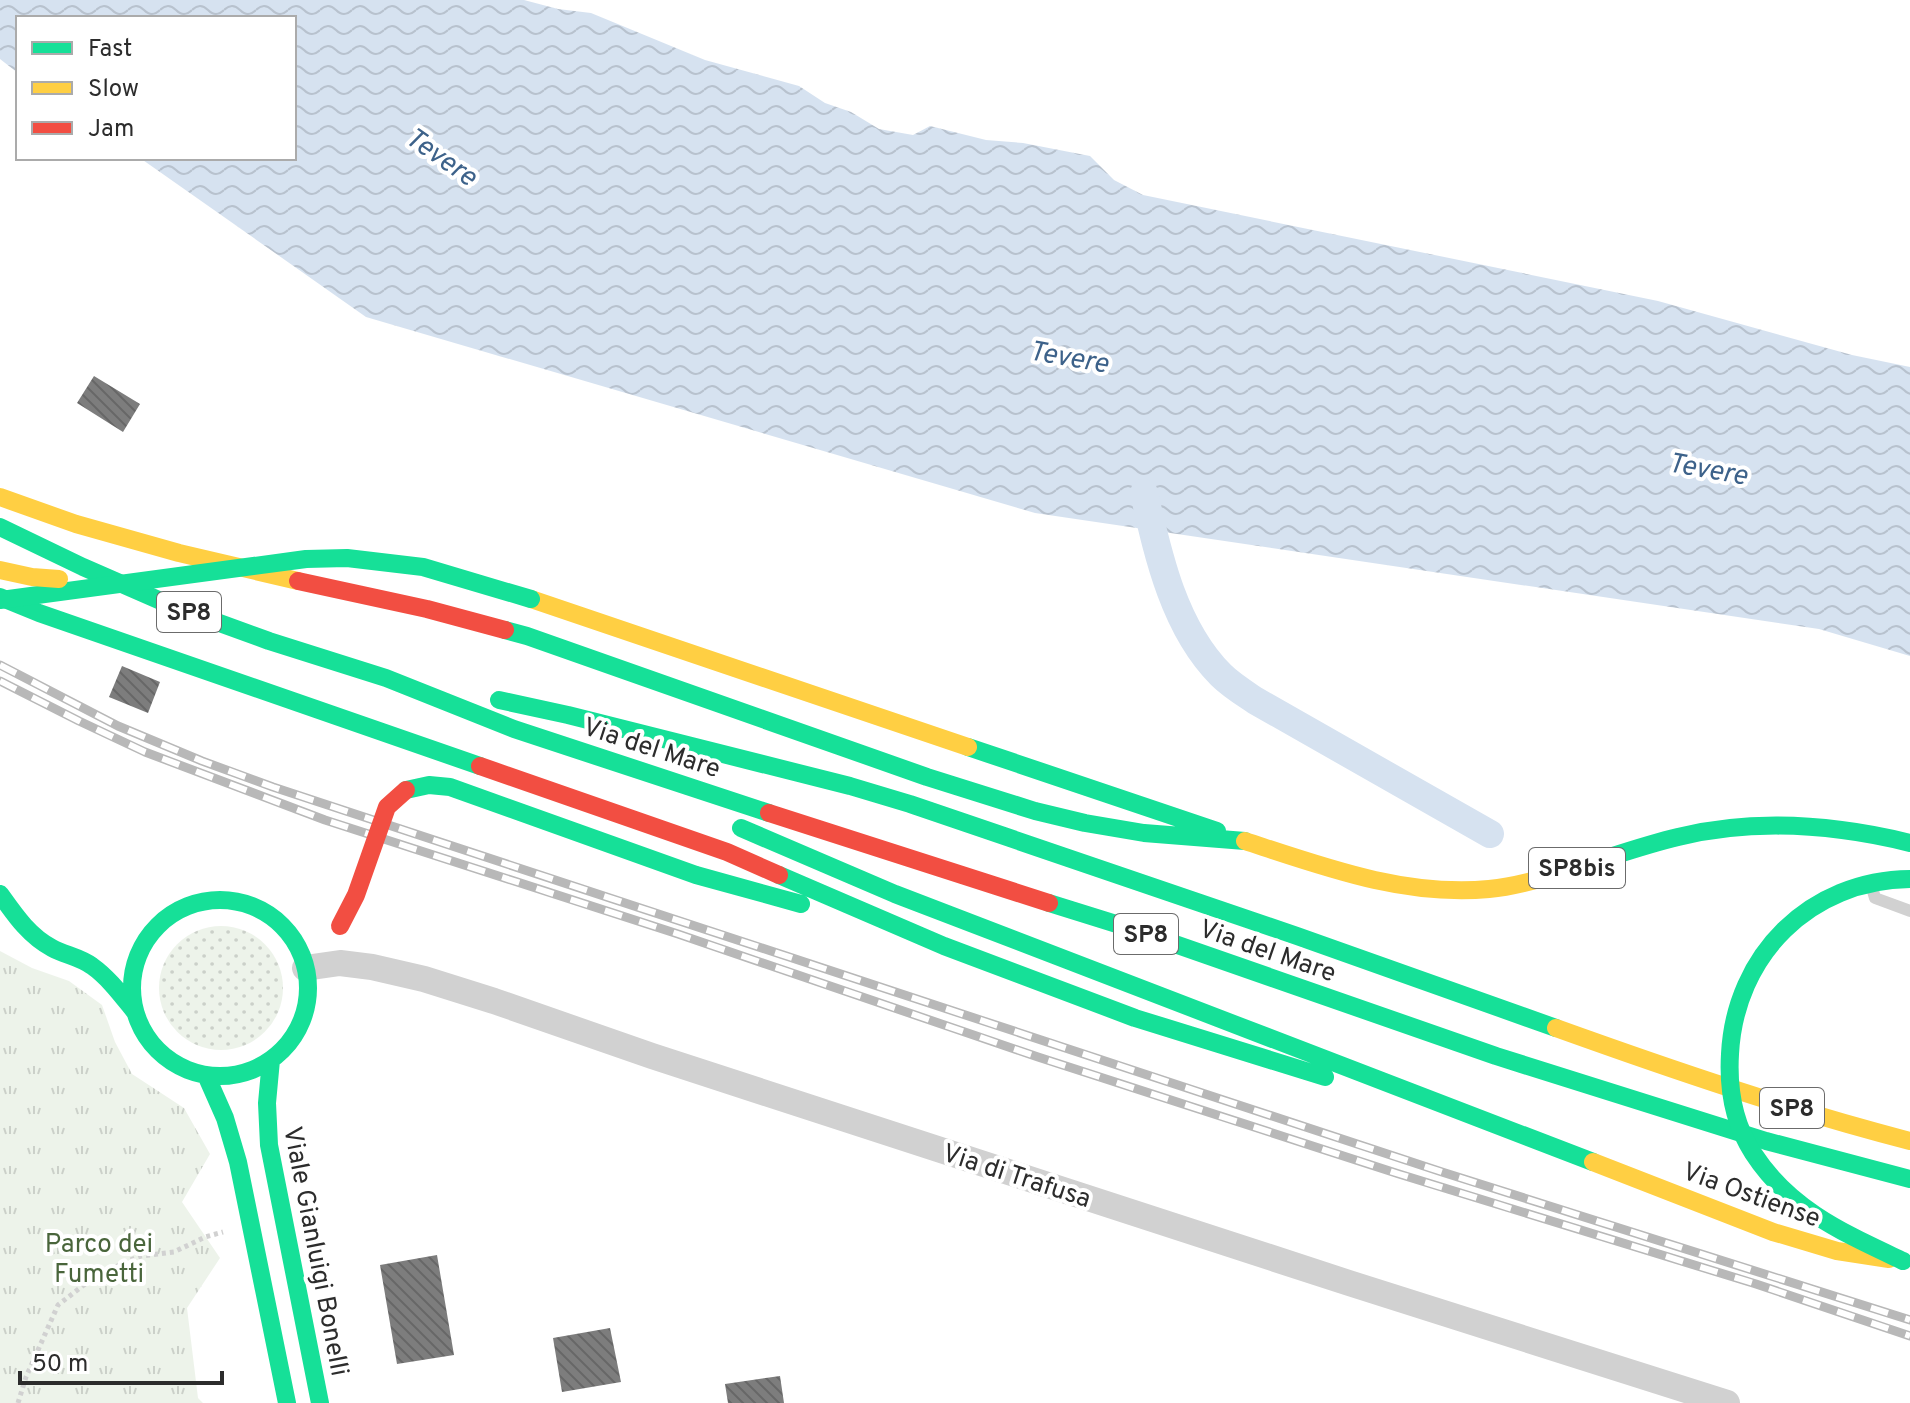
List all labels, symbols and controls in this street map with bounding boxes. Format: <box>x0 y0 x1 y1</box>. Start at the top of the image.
legend <box>16 16 296 160</box>
text: Fast <box>88 35 132 65</box>
text: Slow <box>88 75 139 105</box>
text: Jam <box>88 115 134 145</box>
water label: Tevere <box>397 121 484 196</box>
water label: Tevere <box>1026 334 1111 384</box>
water label: Tevere <box>1665 446 1750 496</box>
road number: SP8 <box>157 592 221 632</box>
street label: Via del Mare <box>578 712 724 787</box>
road number: SP8bis <box>1529 848 1625 888</box>
road number: SP8 <box>1114 914 1178 954</box>
street label: Via del Mare <box>1194 914 1340 991</box>
road number: SP8 <box>1760 1088 1824 1128</box>
street label: Viale Gianluigi Bonelli <box>274 1124 355 1379</box>
street label: Via di Trafusa <box>938 1138 1095 1217</box>
street label: Via Ostiense <box>1678 1156 1825 1237</box>
park label: Parco dei Fumetti <box>45 1229 153 1292</box>
scale bar <box>20 1335 222 1385</box>
text: 50 m <box>32 1350 88 1380</box>

